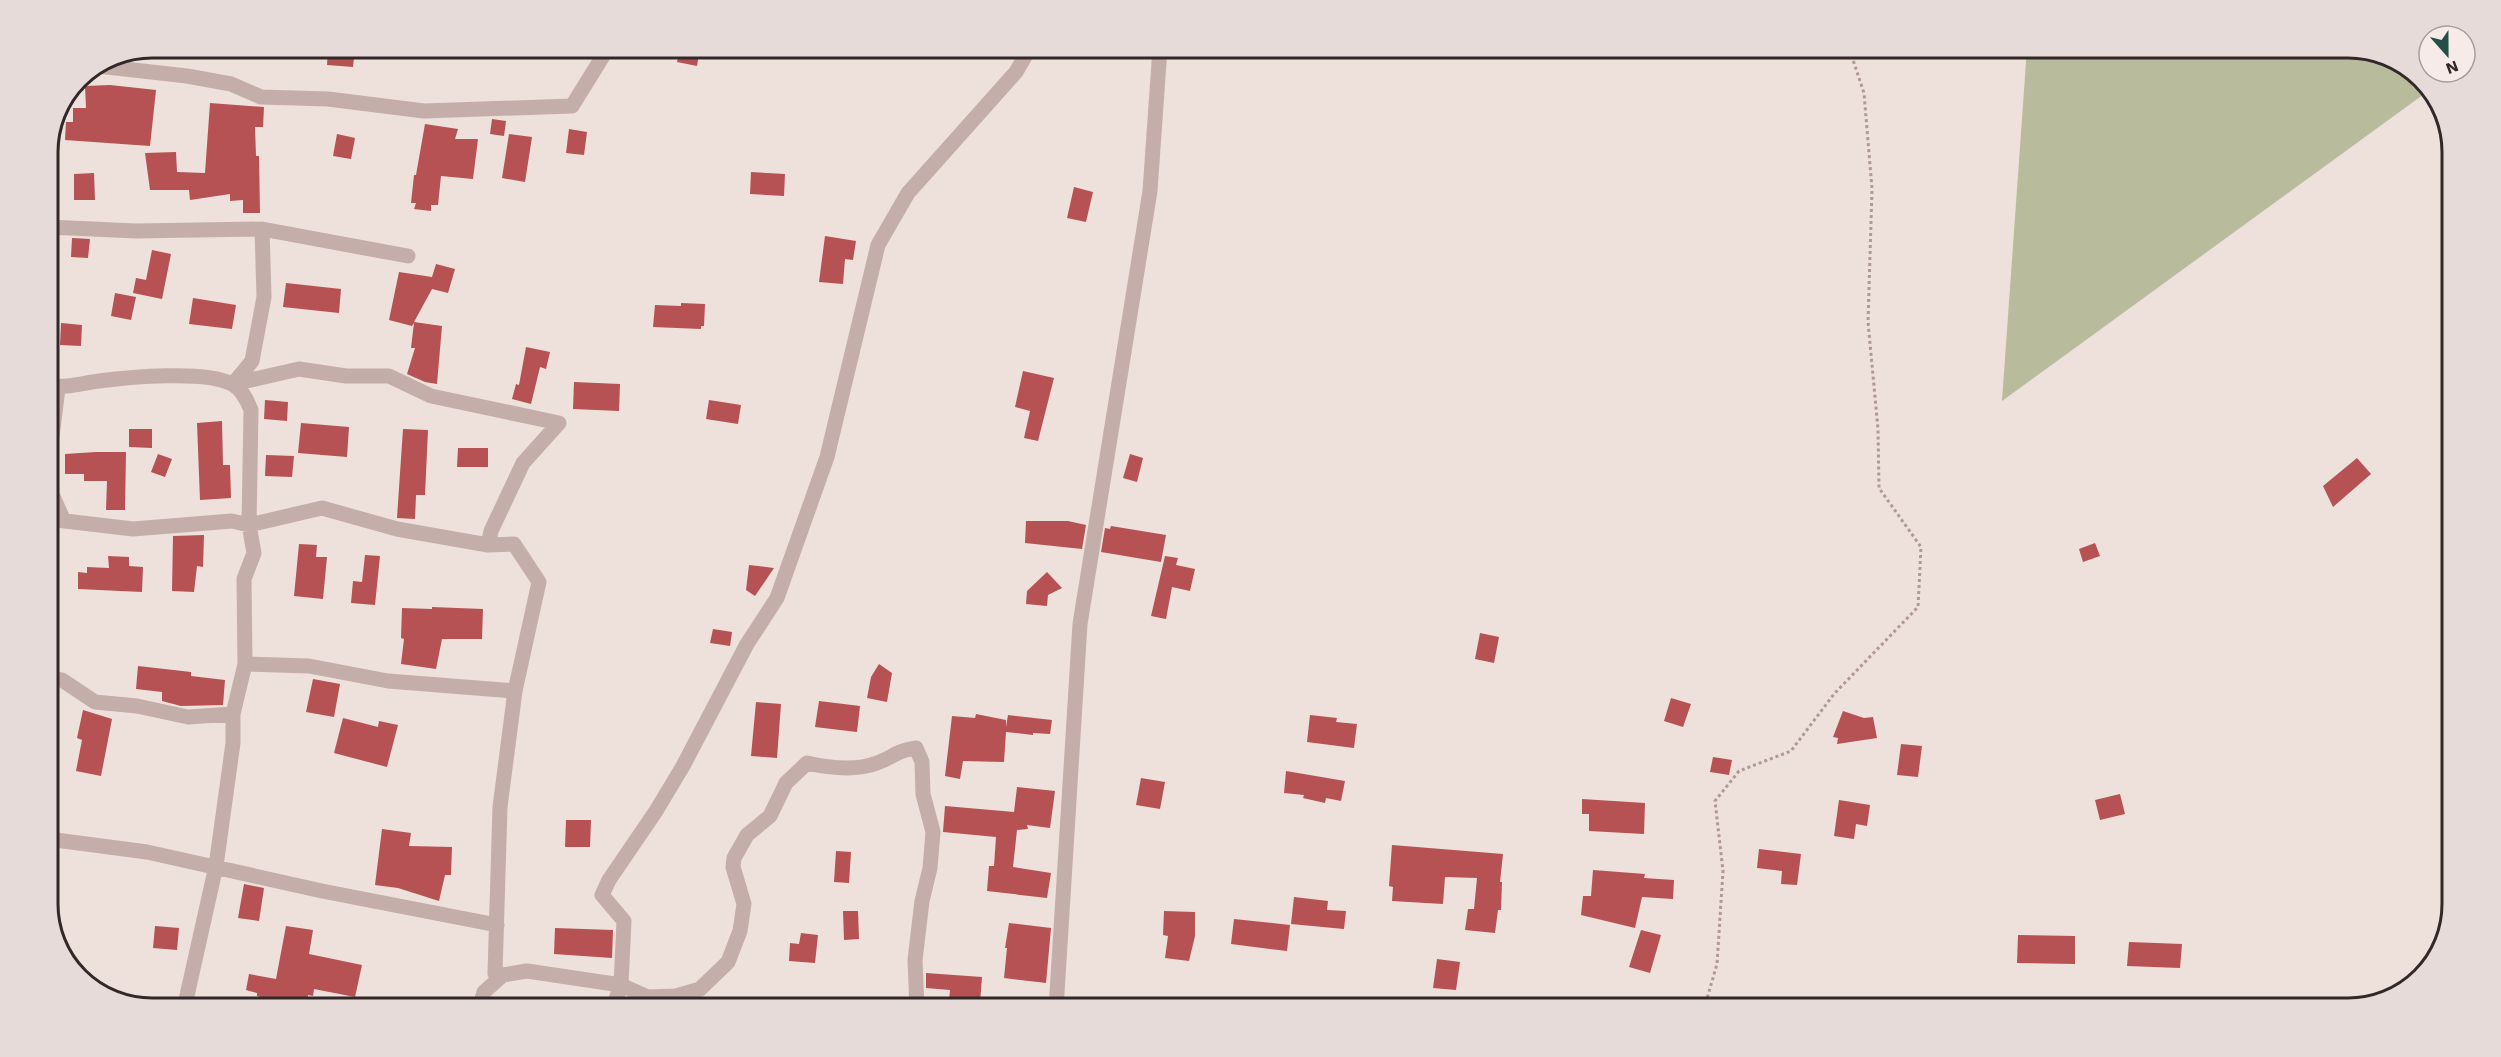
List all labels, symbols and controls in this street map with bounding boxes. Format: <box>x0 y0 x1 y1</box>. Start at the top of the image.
north arrow <box>2417 24 2477 84</box>
text: N <box>2443 57 2461 79</box>

